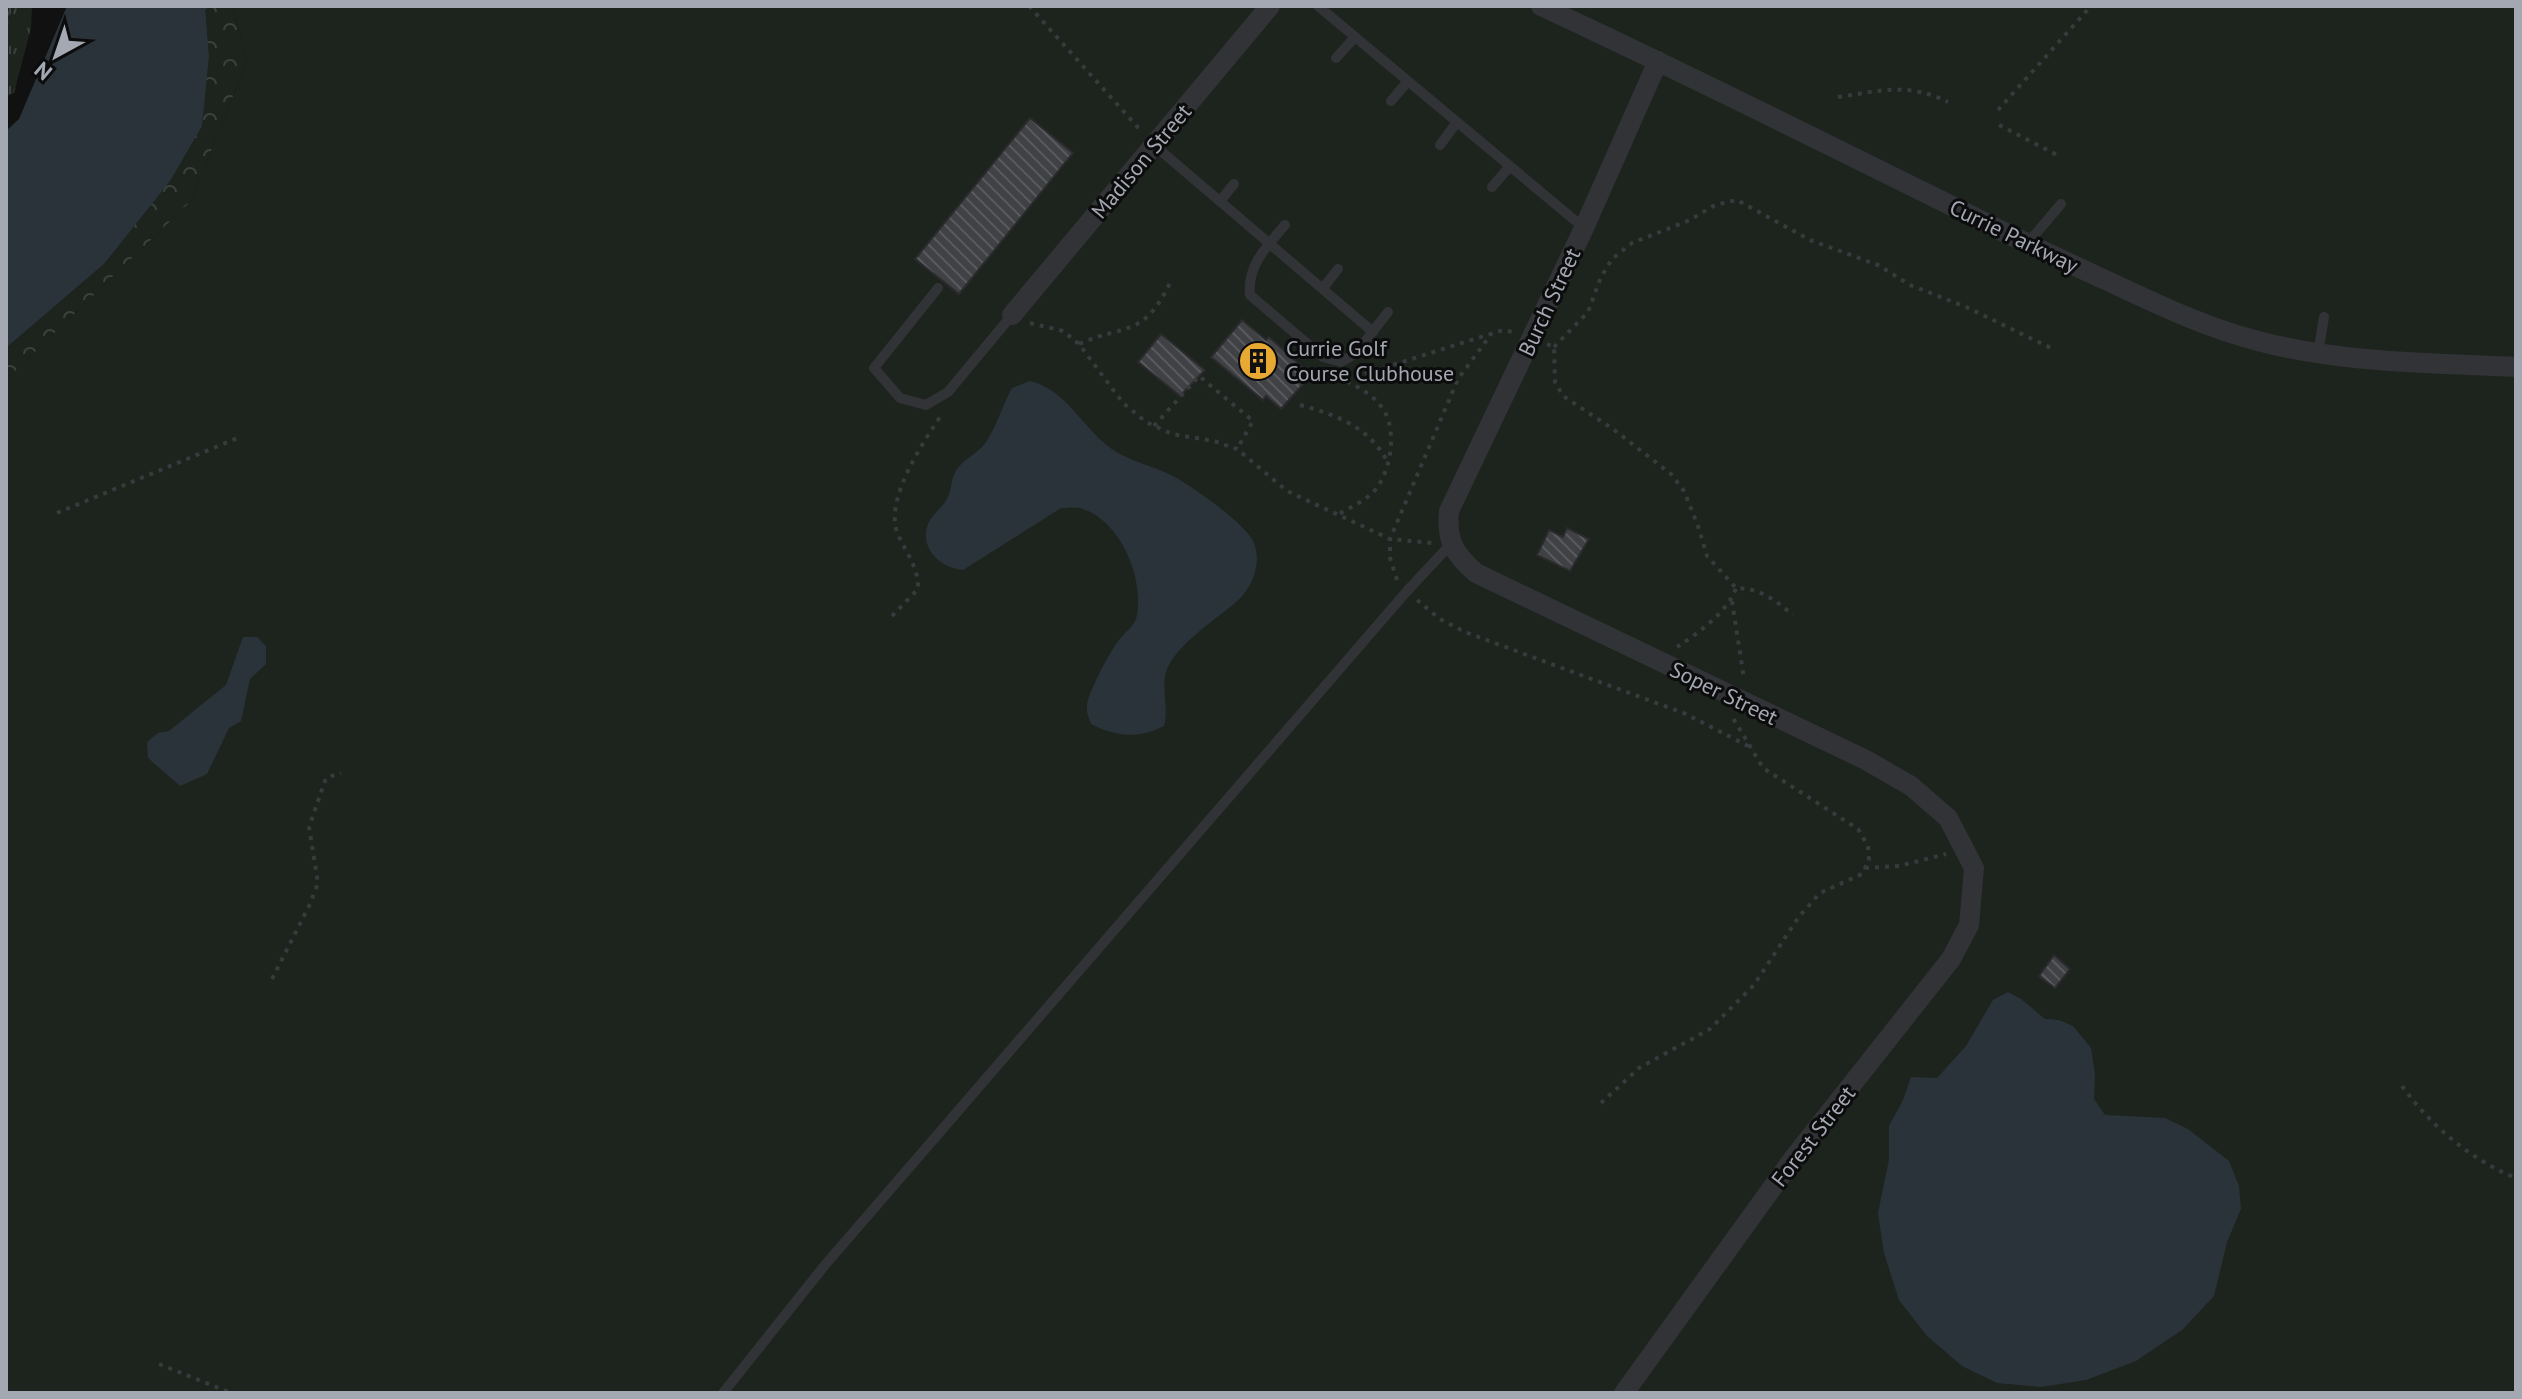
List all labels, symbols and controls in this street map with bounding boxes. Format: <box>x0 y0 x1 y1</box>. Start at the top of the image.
north arrow <box>16 16 96 96</box>
text: N <box>29 56 58 87</box>
street label: Madison Street <box>1085 98 1197 224</box>
street label: Currie Parkway <box>1945 193 2084 280</box>
street label: Burch Street <box>1512 243 1586 361</box>
place label: Currie Golf Course Clubhouse <box>1286 334 1454 387</box>
building icon: Currie Golf Course Clubhouse <box>1237 340 1279 382</box>
street label: Soper Street <box>1666 655 1783 731</box>
street label: Forest Street <box>1765 1079 1861 1192</box>

